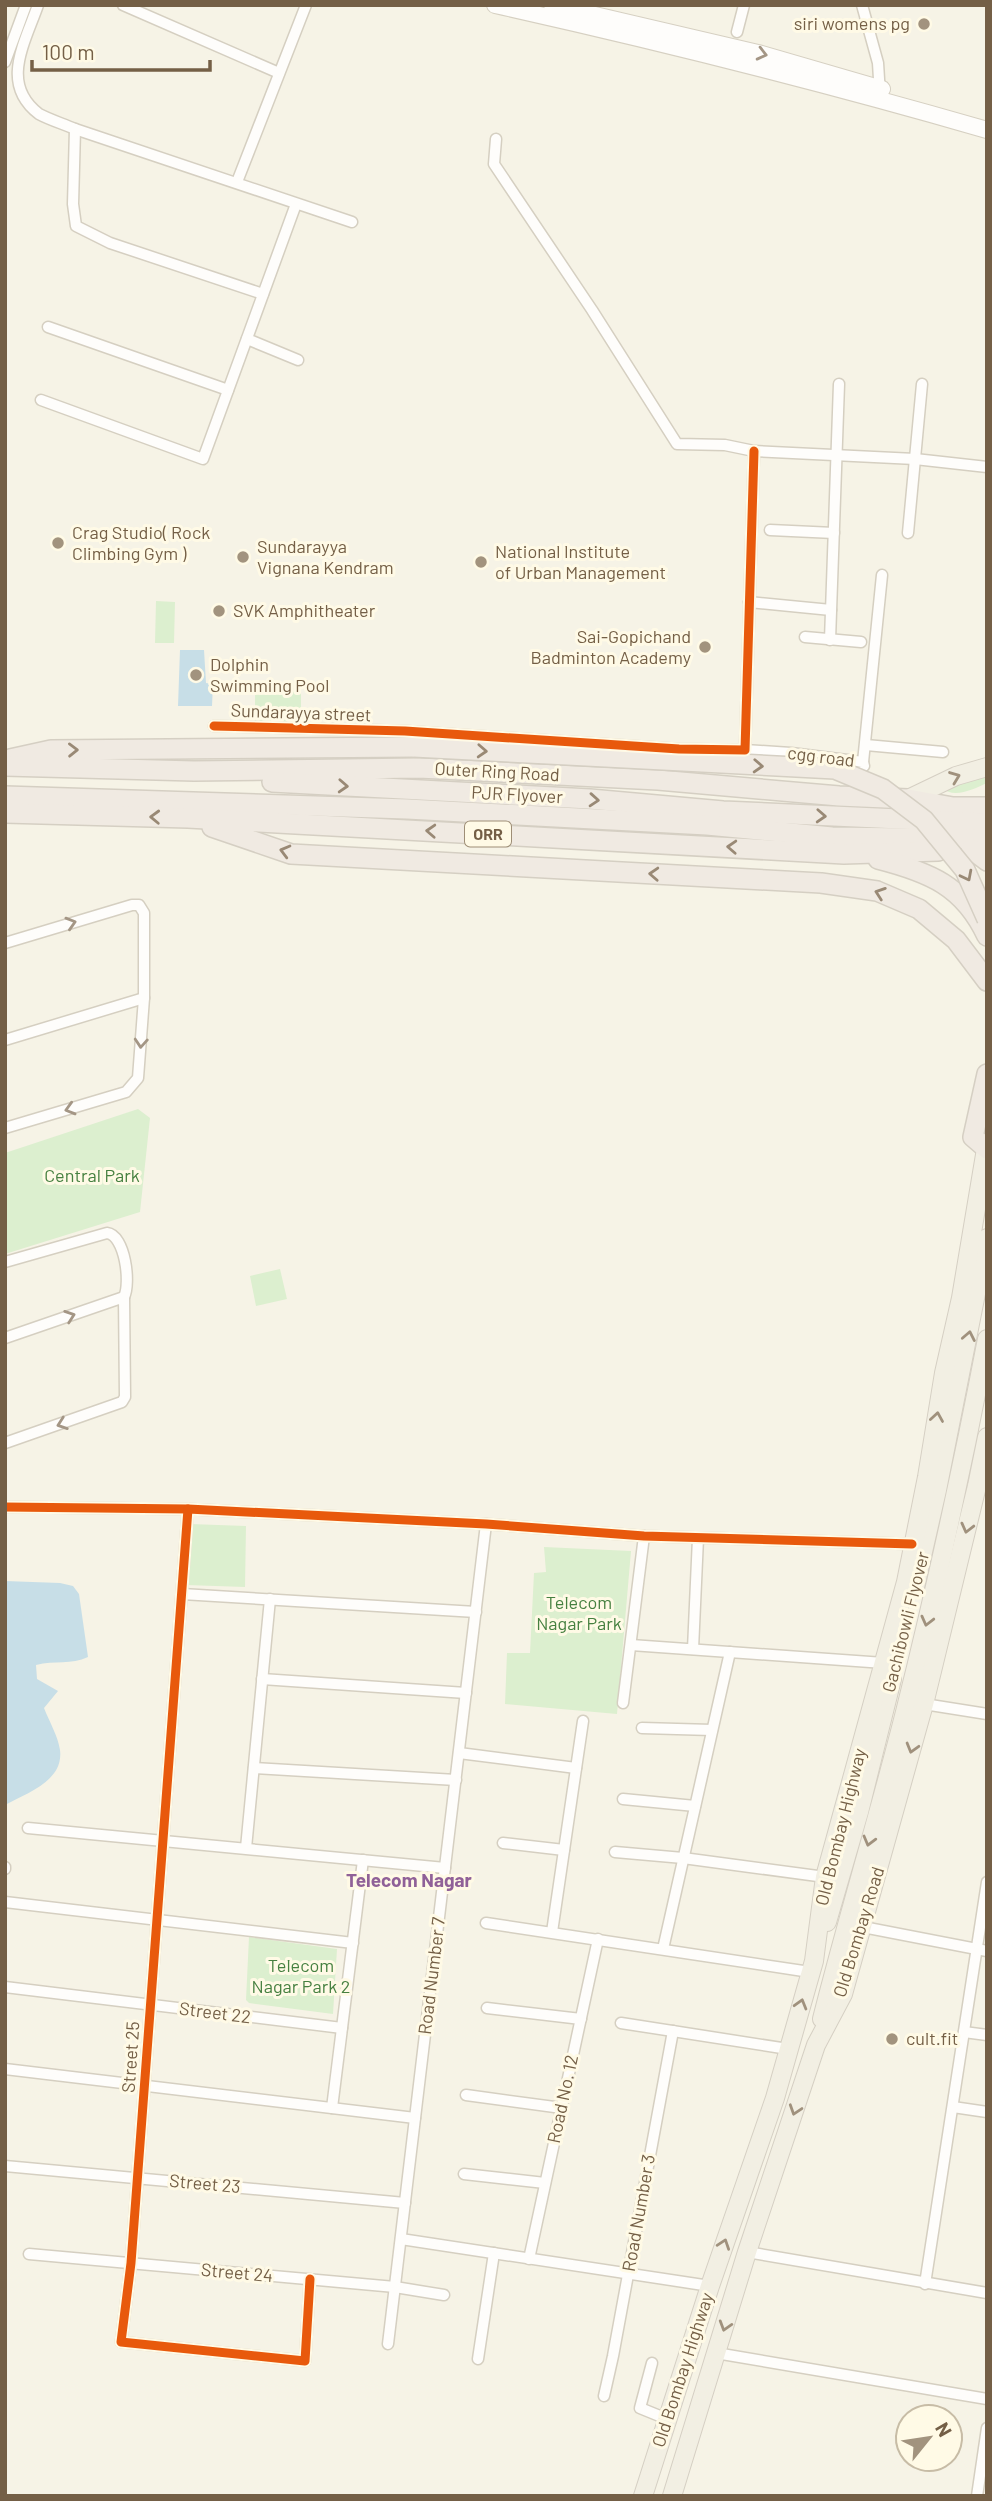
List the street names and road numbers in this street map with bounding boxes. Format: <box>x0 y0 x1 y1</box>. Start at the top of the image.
street label: Sundarayya street <box>230 699 372 725</box>
street label: cgg road <box>786 741 856 771</box>
street label: Outer Ring Road <box>434 757 560 785</box>
street label: PJR Flyover <box>471 781 564 807</box>
road number: ORR <box>465 821 511 846</box>
street label: Gachibowli Flyover <box>877 1549 933 1694</box>
street label: Old Bombay Highway <box>810 1746 870 1908</box>
street label: Old Bombay Road <box>828 1864 888 2000</box>
street label: Road Number 7 <box>413 1915 449 2036</box>
street label: Street 22 <box>178 1997 252 2027</box>
street label: Street 25 <box>117 2020 143 2093</box>
street label: Road No. 12 <box>542 2053 582 2145</box>
street label: Road Number 3 <box>617 2152 659 2273</box>
street label: Street 23 <box>168 2169 242 2197</box>
street label: Street 24 <box>200 2258 274 2286</box>
street label: Old Bombay Highway <box>647 2290 717 2450</box>

